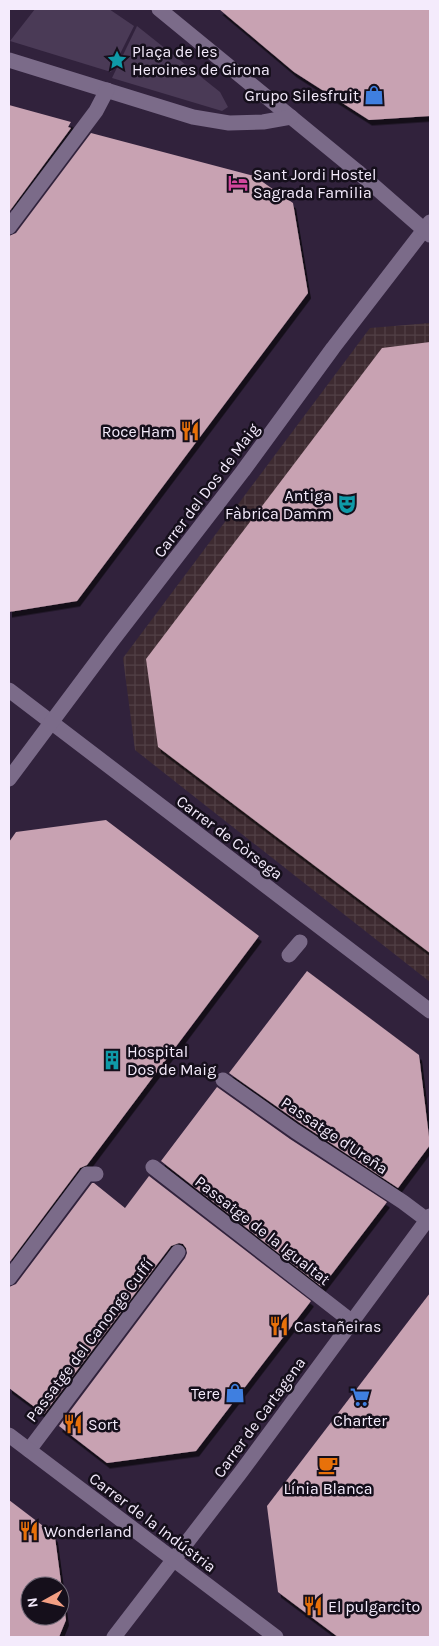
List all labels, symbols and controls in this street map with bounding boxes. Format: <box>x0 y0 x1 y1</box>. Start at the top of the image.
place label: Plaça de les Heroines de Girona <box>132 42 270 79</box>
place icon: Plaça de les Heroines de Girona <box>106 49 128 71</box>
shop icon: Grupo Silesfruit <box>363 84 385 106</box>
place label: Grupo Silesfruit <box>244 86 359 105</box>
place label: Sant Jordi Hostel Sagrada Familia <box>253 165 377 202</box>
hotel icon: Sant Jordi Hostel Sagrada Familia <box>227 172 249 194</box>
street label: Carrer del Dos de Maig <box>150 419 263 561</box>
restaurant icon: Roce Ham <box>179 420 201 442</box>
place label: Roce Ham <box>102 422 175 441</box>
place label: Antiga Fàbrica Damm <box>225 486 332 523</box>
theatre icon: Antiga Fàbrica Damm <box>336 493 358 515</box>
street label: Carrer de Còrsega <box>173 791 287 884</box>
place label: Hospital Dos de Maig <box>127 1042 216 1079</box>
building icon: Hospital Dos de Maig <box>101 1049 123 1071</box>
street label: Passatge d'Ureña <box>278 1093 392 1178</box>
street label: Passatge de la Igualtat <box>191 1172 334 1289</box>
street label: Passatge del Canonge Cuffí <box>22 1255 157 1426</box>
restaurant icon: Castañeiras <box>268 1315 290 1337</box>
place label: Castañeiras <box>294 1317 382 1336</box>
street label: Carrer de Cartagena <box>209 1353 310 1481</box>
shop icon: Tere <box>224 1382 246 1404</box>
place label: Tere <box>191 1384 220 1403</box>
supermarket icon: Charter <box>349 1386 371 1408</box>
place label: Charter <box>333 1411 387 1430</box>
restaurant icon: Sort <box>62 1413 84 1435</box>
place label: Sort <box>88 1415 118 1434</box>
cafe icon: Línia Blanca <box>317 1454 339 1476</box>
street label: Carrer de la Indústria <box>86 1469 220 1576</box>
place label: Línia Blanca <box>283 1479 373 1498</box>
restaurant icon: Wonderland <box>18 1520 40 1542</box>
place label: Wonderland <box>44 1522 132 1541</box>
north arrow <box>20 1576 70 1626</box>
restaurant icon: El pulgarcito <box>302 1595 324 1617</box>
text: N <box>24 1597 42 1609</box>
place label: El pulgarcito <box>328 1597 420 1616</box>

